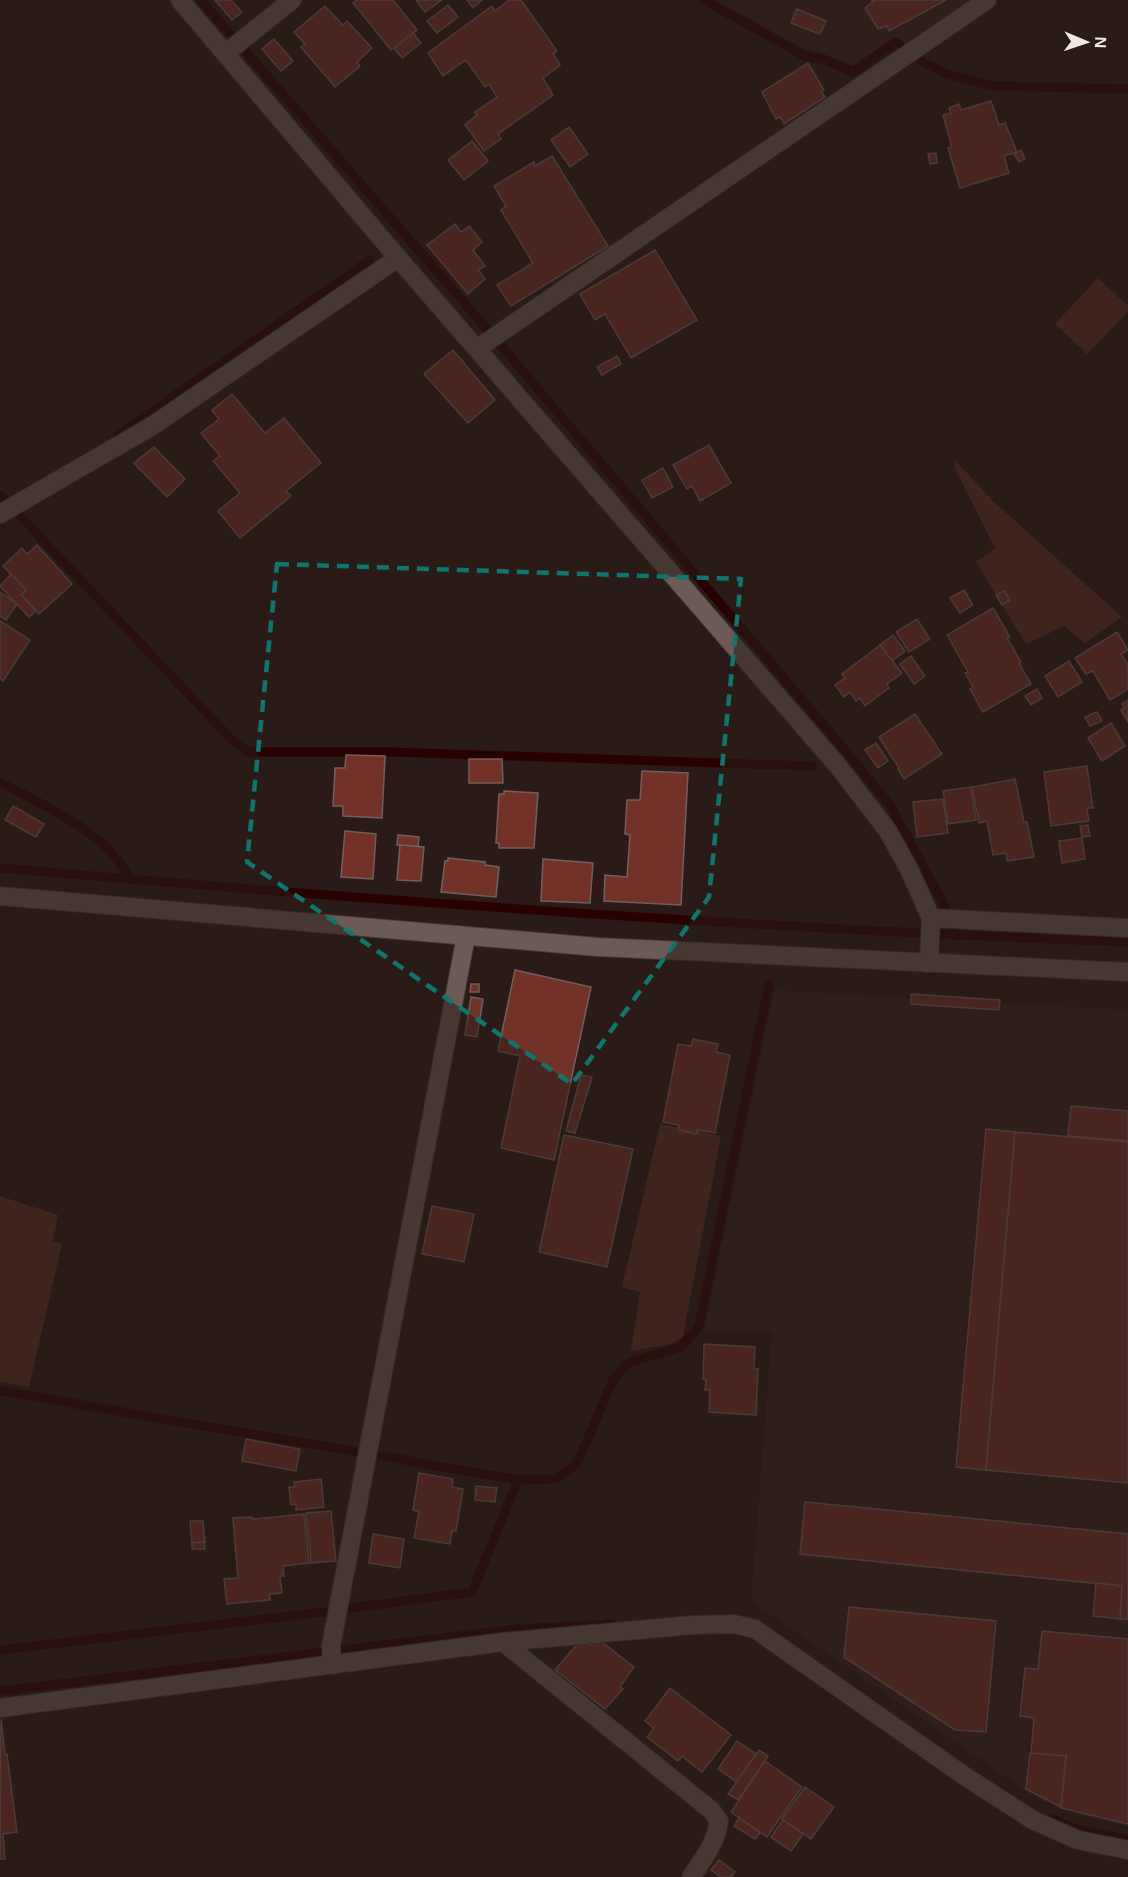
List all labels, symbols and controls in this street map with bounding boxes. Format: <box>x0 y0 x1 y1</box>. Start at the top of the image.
north arrow <box>1056 12 1116 72</box>
text: N <box>1092 36 1109 49</box>

